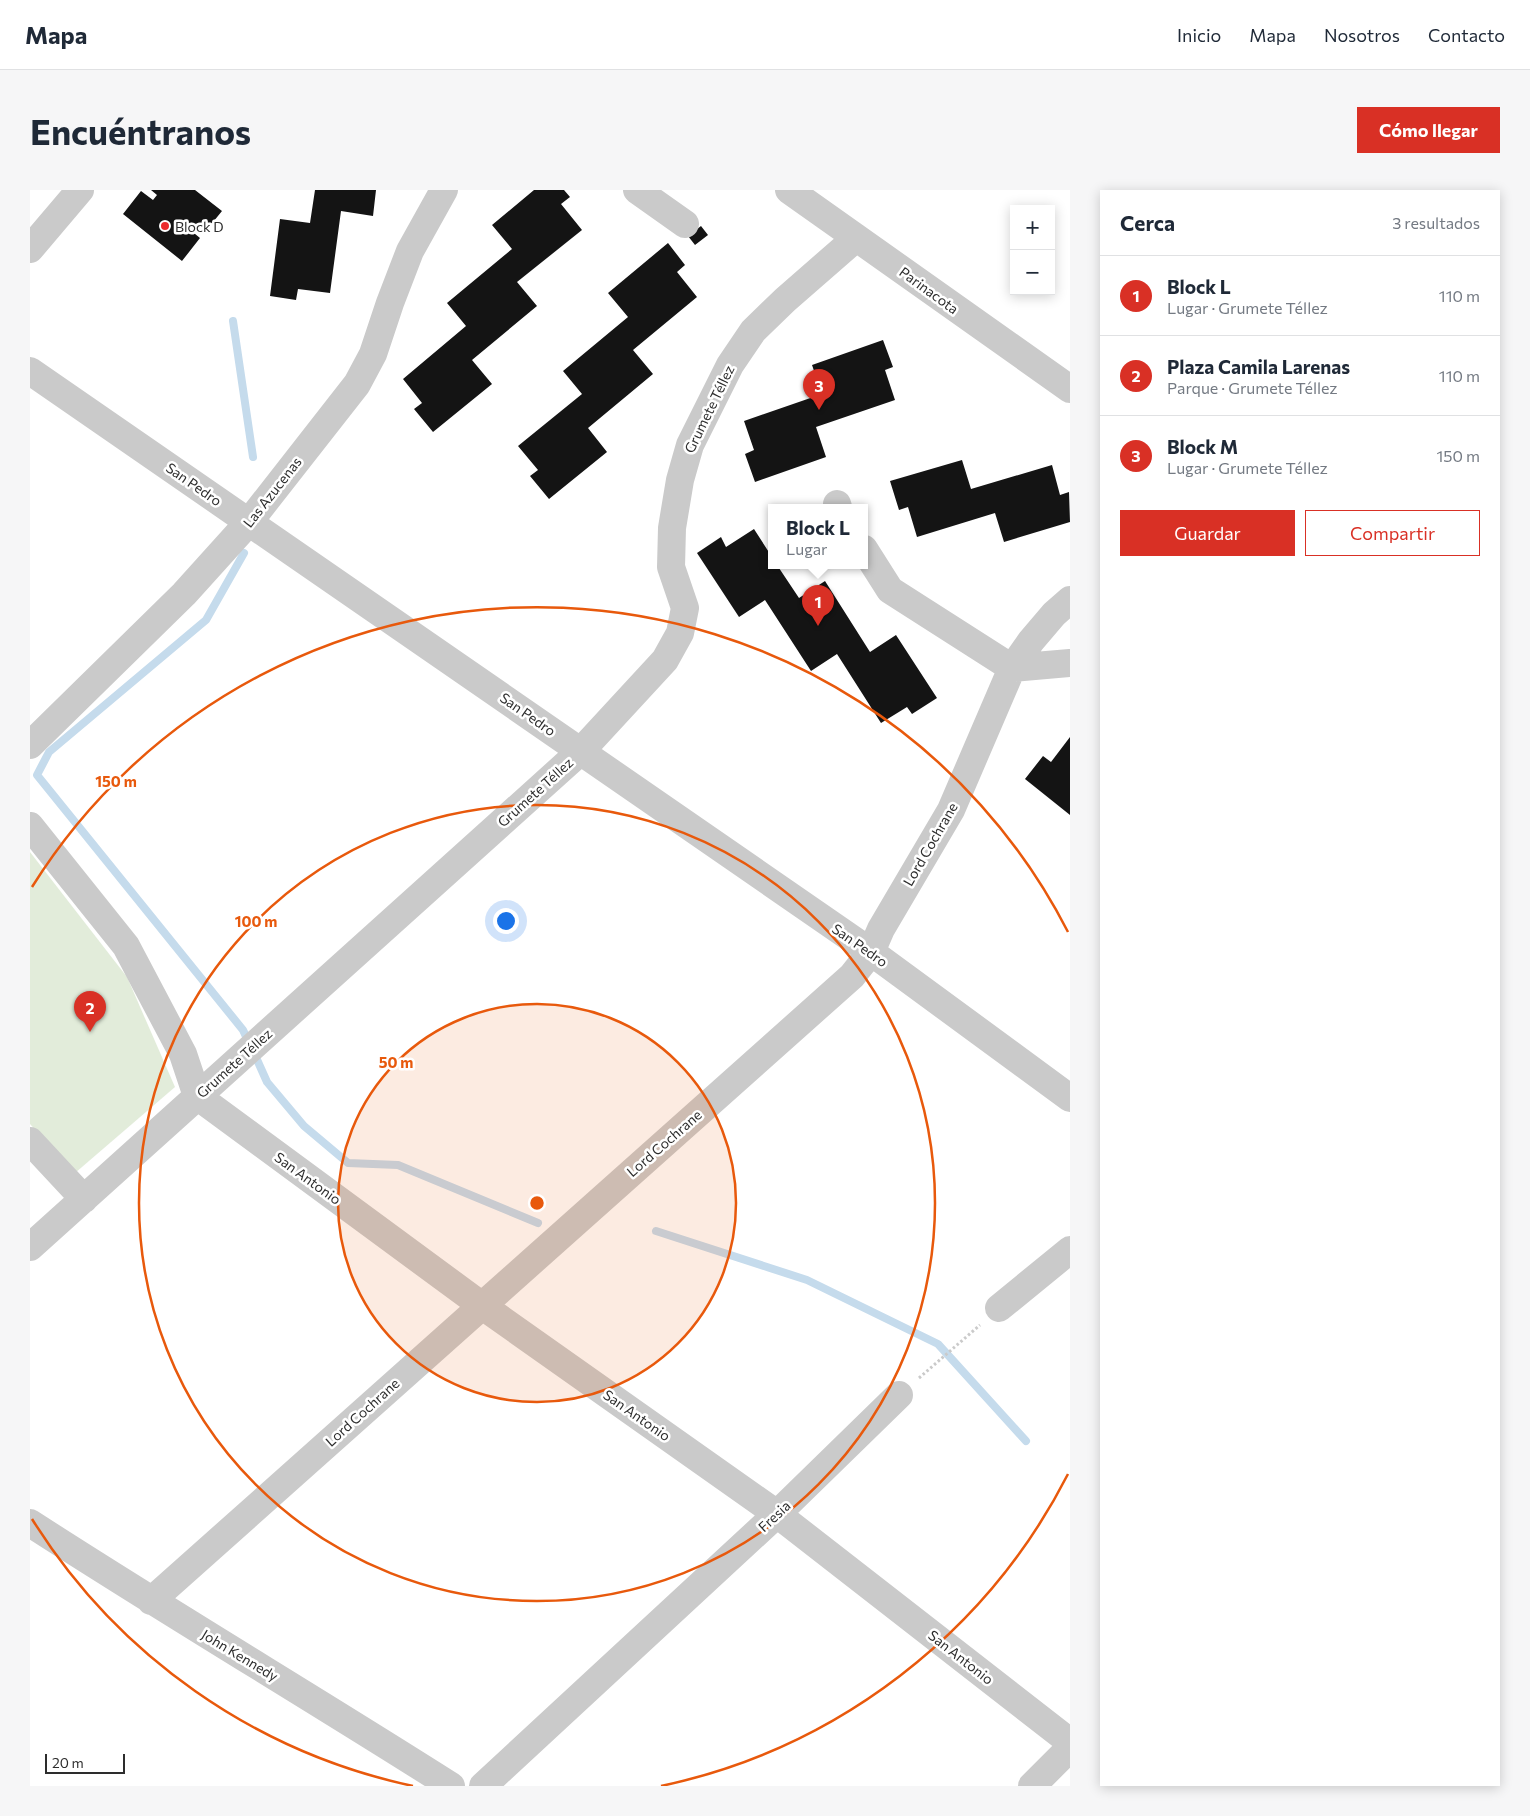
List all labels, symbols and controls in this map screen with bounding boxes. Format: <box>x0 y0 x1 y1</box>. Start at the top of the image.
text: Mapa <box>25 20 87 49</box>
text: Inicio <box>1177 24 1221 46</box>
text: Mapa <box>1249 24 1296 46</box>
text: Nosotros <box>1324 24 1400 46</box>
text: Contacto <box>1428 24 1505 46</box>
button: Cómo llegar <box>1357 107 1500 153</box>
text: Encuéntranos <box>30 109 251 152</box>
map controls <box>1010 205 1055 295</box>
button: + <box>1010 205 1055 250</box>
text: Cerca <box>1120 210 1175 235</box>
text: 3 resultados <box>1392 213 1480 232</box>
place label: Block D <box>175 218 223 235</box>
marker: Block D <box>159 220 171 232</box>
button: − <box>1010 250 1055 295</box>
street label: Parinacota <box>896 263 962 317</box>
text: Block L <box>1167 275 1231 298</box>
text: 1 <box>1132 286 1140 305</box>
text: 110 m <box>1439 286 1480 305</box>
text: Lugar · Grumete Téllez <box>1167 298 1328 317</box>
text: Plaza Camila Larenas <box>1167 355 1350 378</box>
street label: Grumete Téllez <box>680 362 738 456</box>
text: 2 <box>1131 366 1141 385</box>
text: 110 m <box>1439 366 1480 385</box>
pin: 3 <box>803 369 835 410</box>
text: Parque · Grumete Téllez <box>1167 378 1337 397</box>
text: Block M <box>1167 435 1238 458</box>
text: 3 <box>1131 446 1141 465</box>
text: 150 m <box>1437 446 1480 465</box>
street label: Las Azucenas <box>239 453 305 531</box>
text: Lugar · Grumete Téllez <box>1167 458 1328 477</box>
street label: San Pedro <box>163 459 225 509</box>
popup <box>768 504 868 569</box>
button: Guardar <box>1120 510 1295 556</box>
button: Compartir <box>1305 510 1480 556</box>
text: Block L <box>786 516 850 539</box>
text: Lugar <box>786 539 827 558</box>
pin: 1 <box>802 585 834 626</box>
street label: San Pedro <box>497 689 559 739</box>
street label: Grumete Téllez <box>494 754 576 830</box>
text: 150 m <box>95 772 137 790</box>
street label: Lord Cochrane <box>899 799 961 889</box>
your location <box>493 908 519 934</box>
text: 100 m <box>235 912 277 930</box>
street label: San Pedro <box>829 920 891 970</box>
pin: 2 <box>74 991 106 1032</box>
street label: Grumete Téllez <box>193 1025 275 1101</box>
text: 50 m <box>379 1053 413 1071</box>
street label: Lord Cochrane <box>623 1106 705 1180</box>
street label: San Antonio <box>271 1148 345 1208</box>
centre of rings <box>528 1194 546 1212</box>
street label: Lord Cochrane <box>322 1374 402 1450</box>
street label: San Antonio <box>600 1386 674 1444</box>
street label: Fresia <box>754 1497 794 1535</box>
street label: John Kennedy <box>199 1626 281 1684</box>
street label: San Antonio <box>925 1626 997 1688</box>
scale bar <box>45 1751 125 1774</box>
text: 20 m <box>52 1754 84 1771</box>

